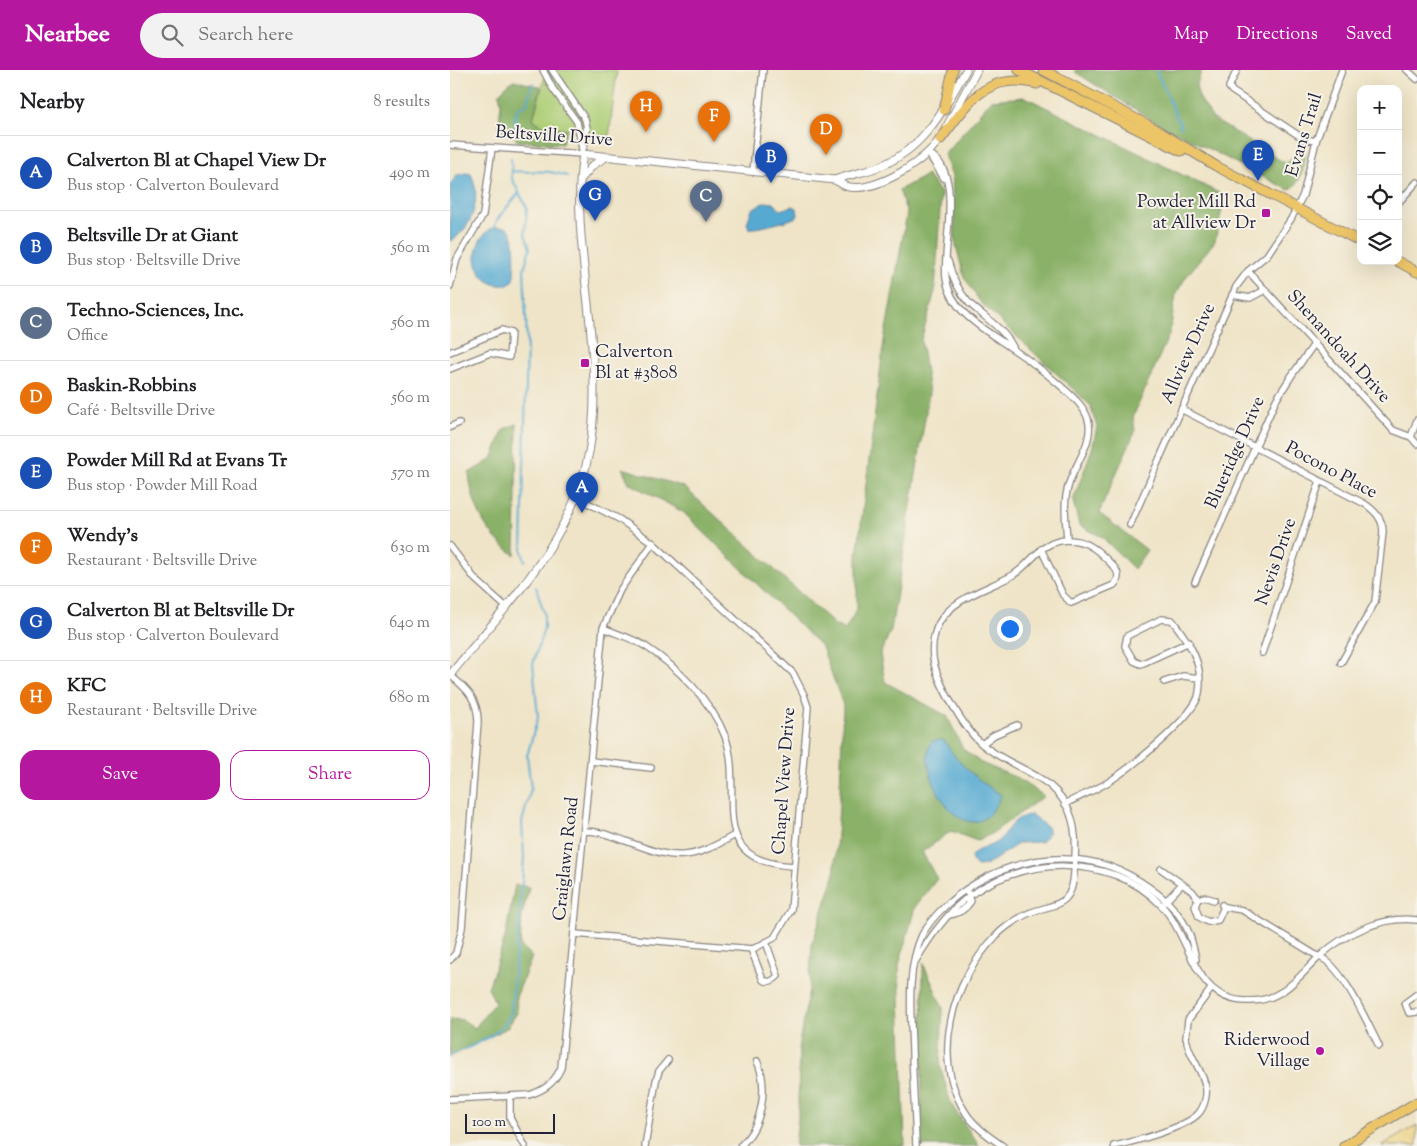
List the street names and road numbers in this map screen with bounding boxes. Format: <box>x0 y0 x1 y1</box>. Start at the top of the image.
street label: Evans Trail <box>1280 90 1330 180</box>
street label: Beltsville Drive <box>494 120 614 154</box>
street label: Shenandoah Drive <box>1280 285 1396 409</box>
street label: Allview Drive <box>1155 300 1223 408</box>
street label: Blueridge Drive <box>1200 393 1272 513</box>
street label: Pocono Place <box>1280 436 1382 506</box>
street label: Nevis Drive <box>1250 515 1304 609</box>
street label: Chapel View Drive <box>767 706 803 856</box>
street label: Craiglawn Road <box>548 796 586 922</box>

